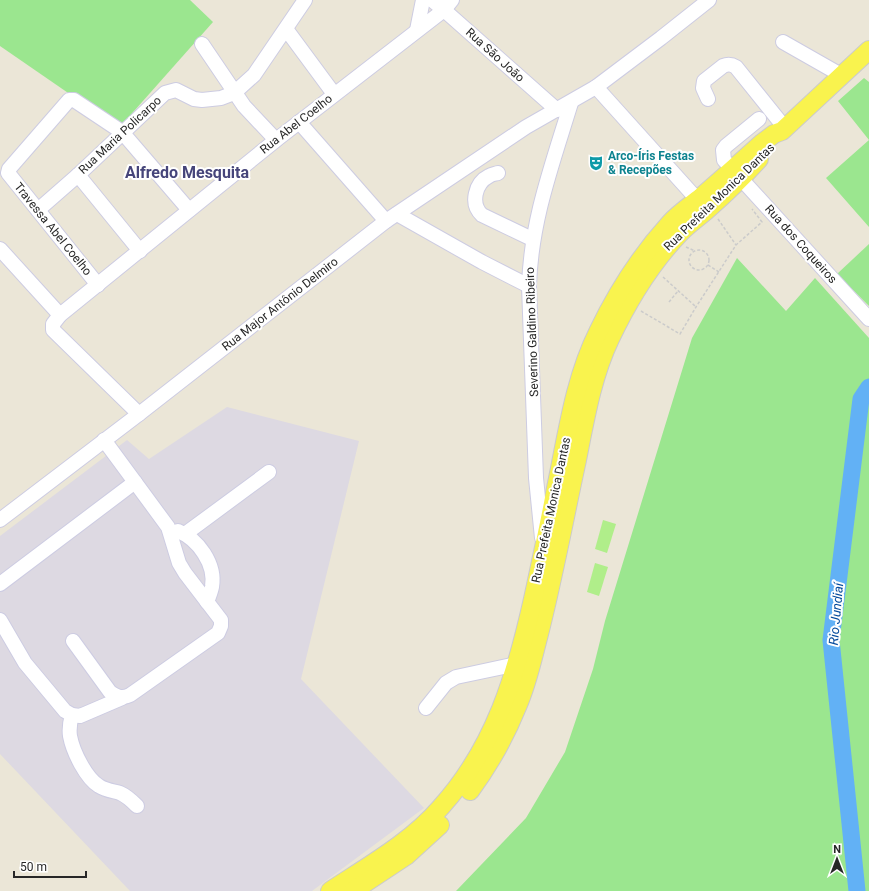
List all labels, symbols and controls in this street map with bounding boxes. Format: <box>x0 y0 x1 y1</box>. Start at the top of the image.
street label: Rua São João <box>463 25 527 85</box>
street label: Rua Abel Coelho <box>257 91 335 157</box>
street label: Rua Maria Policarpo <box>76 93 164 177</box>
street label: Rua Prefeita Monica Dantas <box>661 140 777 254</box>
place label: Arco-Íris Festas & Recepões <box>608 148 694 177</box>
theatre icon: Arco-Íris Festas & Recepões <box>587 154 605 172</box>
district label: Alfredo Mesquita <box>125 163 250 182</box>
street label: Travessa Abel Coelho <box>11 180 95 278</box>
street label: Rua dos Coqueiros <box>762 202 840 286</box>
street label: Rua Major Antônio Delmiro <box>219 254 341 354</box>
street label: Severino Galdino Ribeiro <box>523 267 541 397</box>
street label: Rua Prefeita Monica Dantas <box>529 436 573 584</box>
water label: Rio Jundiaí <box>826 580 846 646</box>
north arrow <box>817 839 857 879</box>
text: N <box>833 843 841 856</box>
scale bar <box>14 853 86 879</box>
text: 50 m <box>20 860 47 874</box>

